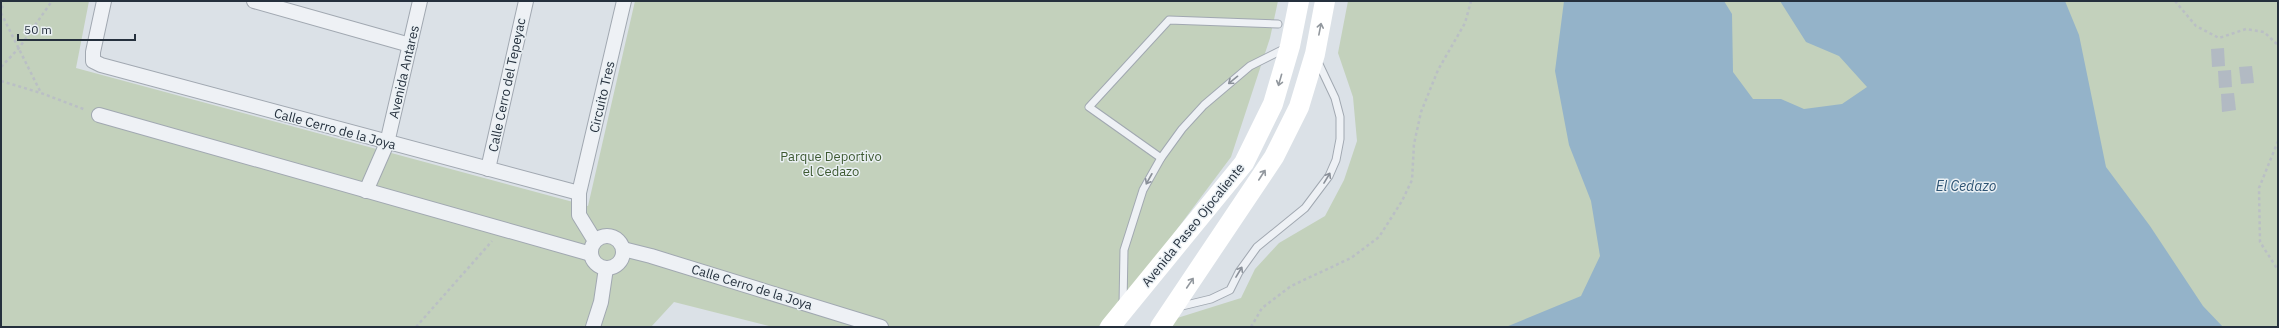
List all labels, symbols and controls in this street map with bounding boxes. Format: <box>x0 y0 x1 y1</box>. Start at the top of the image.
scale bar <box>18 16 135 42</box>
street label: Calle Cerro del Tepeyac <box>484 16 530 154</box>
text: 50 m <box>24 22 52 37</box>
one-way arrow <box>1316 23 1324 36</box>
street label: Avenida Antares <box>385 24 423 120</box>
street label: Circuito Tres <box>585 59 619 135</box>
one-way arrow <box>1276 73 1283 86</box>
one-way arrow <box>1227 76 1238 85</box>
street label: Calle Cerro de la Joya <box>272 105 398 153</box>
park label: Parque Deportivo el Cedazo <box>780 148 882 180</box>
street label: Avenida Paseo Ojocaliente <box>1138 160 1248 290</box>
one-way arrow <box>1258 170 1266 181</box>
one-way arrow <box>1324 172 1332 184</box>
one-way arrow <box>1145 173 1153 185</box>
water label: El Cedazo <box>1936 177 1997 195</box>
street label: Calle Cerro de la Joya <box>689 261 815 314</box>
one-way arrow <box>1235 267 1244 278</box>
one-way arrow <box>1186 278 1194 289</box>

